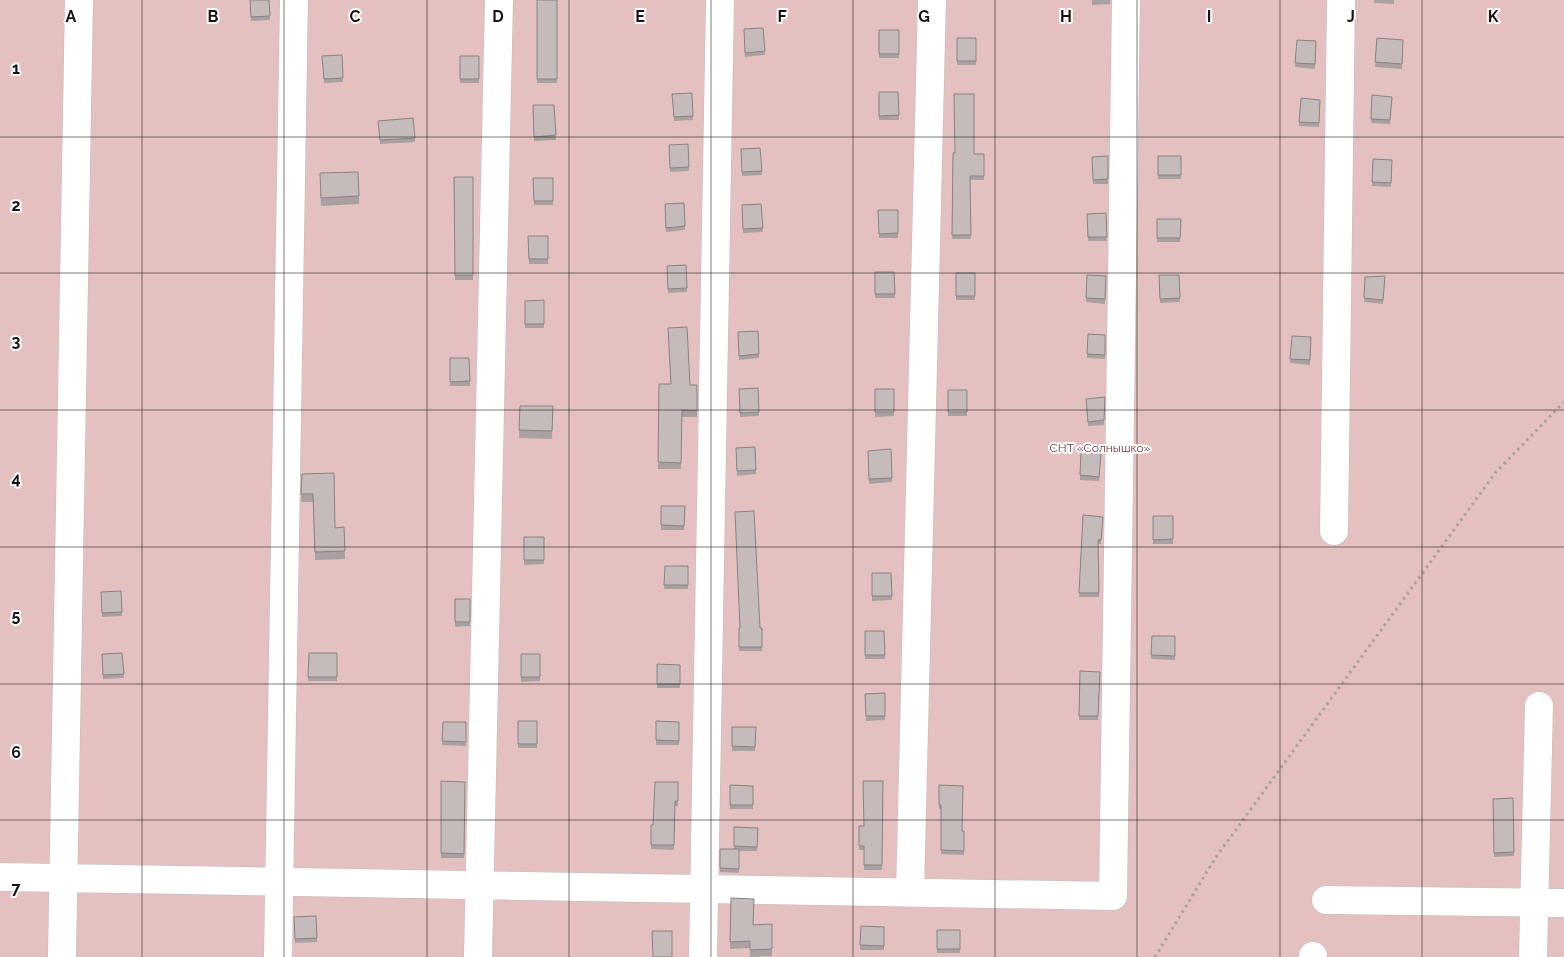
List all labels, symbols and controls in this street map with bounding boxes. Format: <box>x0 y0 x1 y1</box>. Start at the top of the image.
text: A <box>66 7 77 26</box>
text: B <box>208 7 219 26</box>
text: C <box>350 7 361 26</box>
text: D <box>492 7 504 26</box>
text: E <box>635 7 645 26</box>
text: F <box>777 7 787 26</box>
text: G <box>918 7 930 26</box>
text: H <box>1060 7 1072 26</box>
text: I <box>1207 7 1211 26</box>
text: J <box>1347 7 1355 26</box>
text: K <box>1488 7 1499 26</box>
text: 1 <box>12 59 20 78</box>
text: 2 <box>11 196 21 215</box>
text: 3 <box>12 332 21 351</box>
park label: СНТ «Солнышко» <box>1050 441 1151 455</box>
text: 4 <box>11 469 21 488</box>
text: 5 <box>12 606 21 625</box>
text: 6 <box>11 743 21 762</box>
text: 7 <box>12 879 21 898</box>

